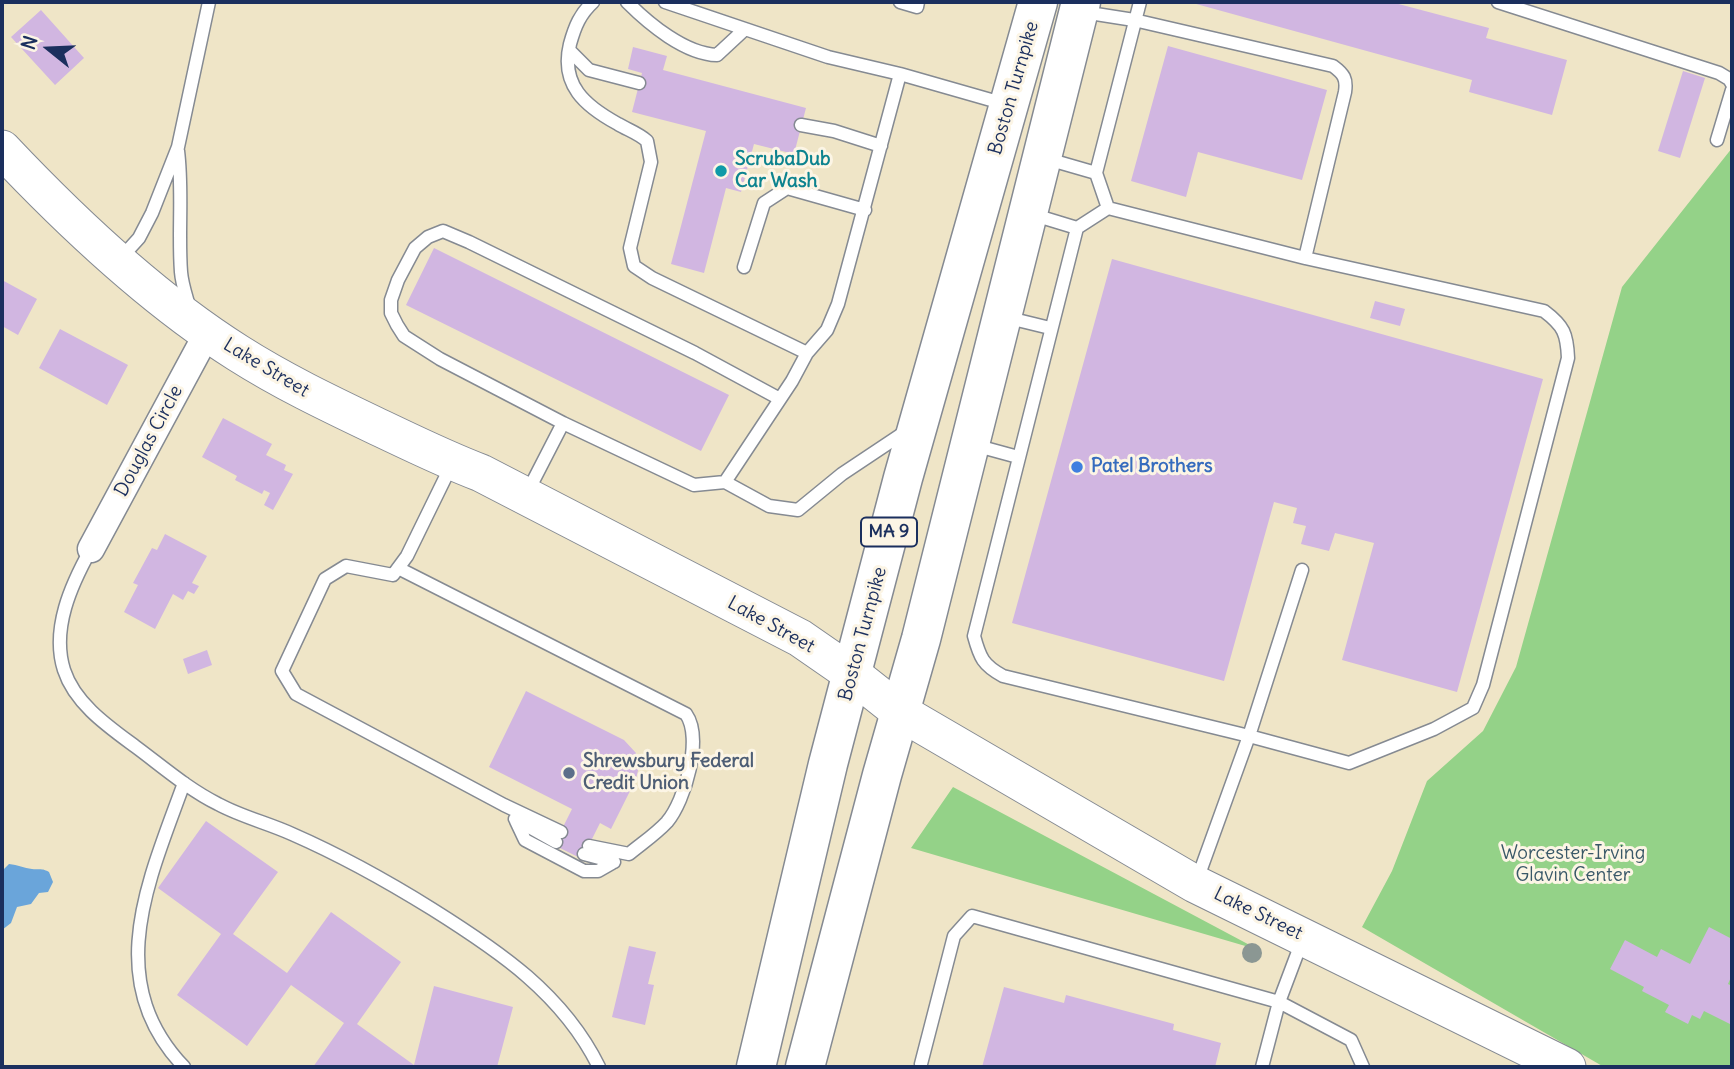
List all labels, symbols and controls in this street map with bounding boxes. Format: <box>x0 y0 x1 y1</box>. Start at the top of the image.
north arrow <box>14 14 84 84</box>
street label: Boston Turnpike <box>984 19 1044 157</box>
text: N <box>16 33 42 52</box>
place label: ScrubaDub Car Wash <box>735 149 830 193</box>
marker: ScrubaDub Car Wash <box>713 163 729 179</box>
street label: Lake Street <box>219 333 313 403</box>
street label: Douglas Circle <box>110 382 188 500</box>
place label: Patel Brothers <box>1091 456 1213 478</box>
marker: Patel Brothers <box>1069 459 1085 475</box>
road number: MA 9 <box>861 518 917 546</box>
street label: Boston Turnpike <box>834 565 892 703</box>
street label: Lake Street <box>723 592 819 658</box>
place label: Shrewsbury Federal Credit Union <box>583 751 754 795</box>
marker: Shrewsbury Federal Credit Union <box>561 765 577 781</box>
park label: Worcester-Irving Glavin Center <box>1501 843 1645 887</box>
street label: Lake Street <box>1210 883 1306 945</box>

